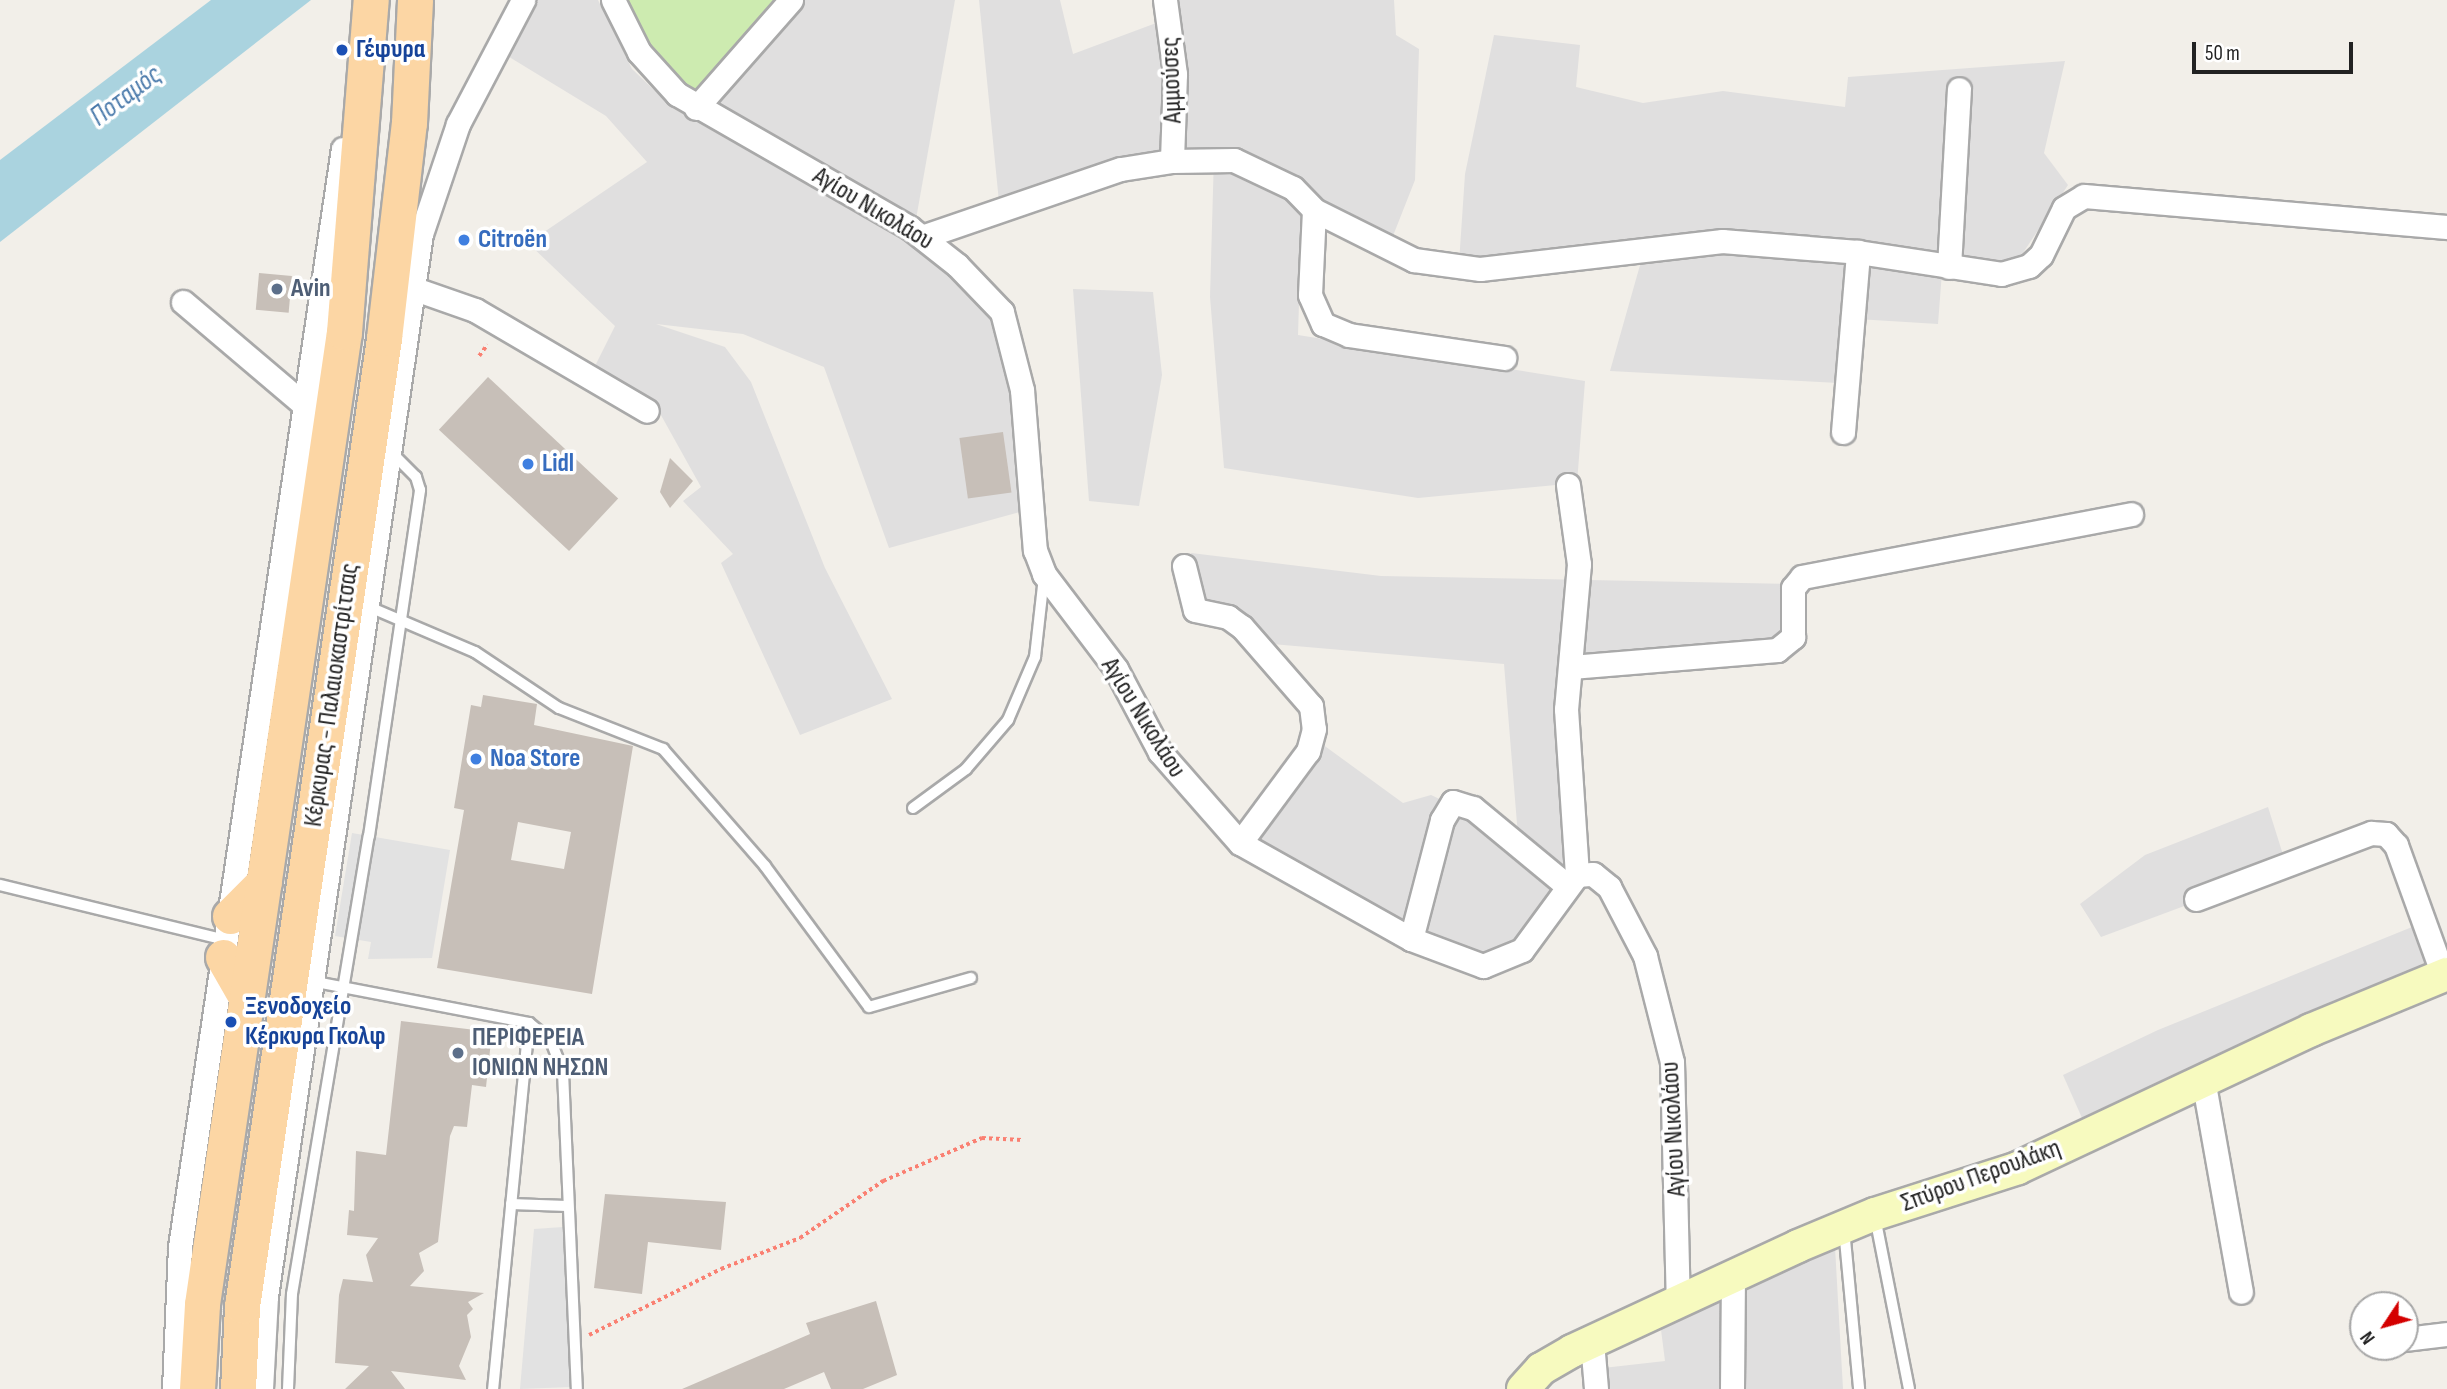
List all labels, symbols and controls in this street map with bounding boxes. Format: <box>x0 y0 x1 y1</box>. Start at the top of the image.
scale bar <box>2195 28 2356 72</box>
place label: Γέφυρα <box>356 34 425 66</box>
street label: Αμμούσες <box>1155 36 1189 124</box>
text: 50 m <box>2205 41 2240 66</box>
marker: Γέφυρα <box>334 42 350 58</box>
water label: Ποταμός <box>84 58 168 134</box>
street label: Αγίου Νικολάου <box>807 161 939 257</box>
place label: Citroën <box>478 224 547 256</box>
marker: Citroën <box>456 232 472 248</box>
place label: Avin <box>291 273 331 305</box>
marker: Avin <box>269 281 285 297</box>
place label: Lidl <box>542 448 574 480</box>
marker: Lidl <box>520 456 536 472</box>
street label: Κέρκυρας - Παλαιοκαστρίτσας <box>298 561 366 829</box>
street label: Αγίου Νικολάου <box>1094 652 1192 784</box>
place label: Noa Store <box>490 743 580 775</box>
marker: Noa Store <box>468 751 484 767</box>
place label: Ξενοδοχείο Κέρκυρα Γκολφ <box>245 991 386 1052</box>
marker: Ξενοδοχείο Κέρκυρα Γκολφ <box>223 1014 239 1030</box>
place label: ΠΕΡΙΦΕΡΕΙΑ ΙΟΝΙΩΝ ΝΗΣΩΝ <box>472 1022 608 1084</box>
marker: ΠΕΡΙΦΕΡΕΙΑ ΙΟΝΙΩΝ ΝΗΣΩΝ <box>450 1045 466 1061</box>
street label: Αγίου Νικολάου <box>1655 1061 1693 1197</box>
street label: Σπύρου Περουλάκη <box>1897 1133 2065 1219</box>
north arrow <box>2349 1291 2419 1361</box>
text: N <box>2356 1327 2381 1348</box>

